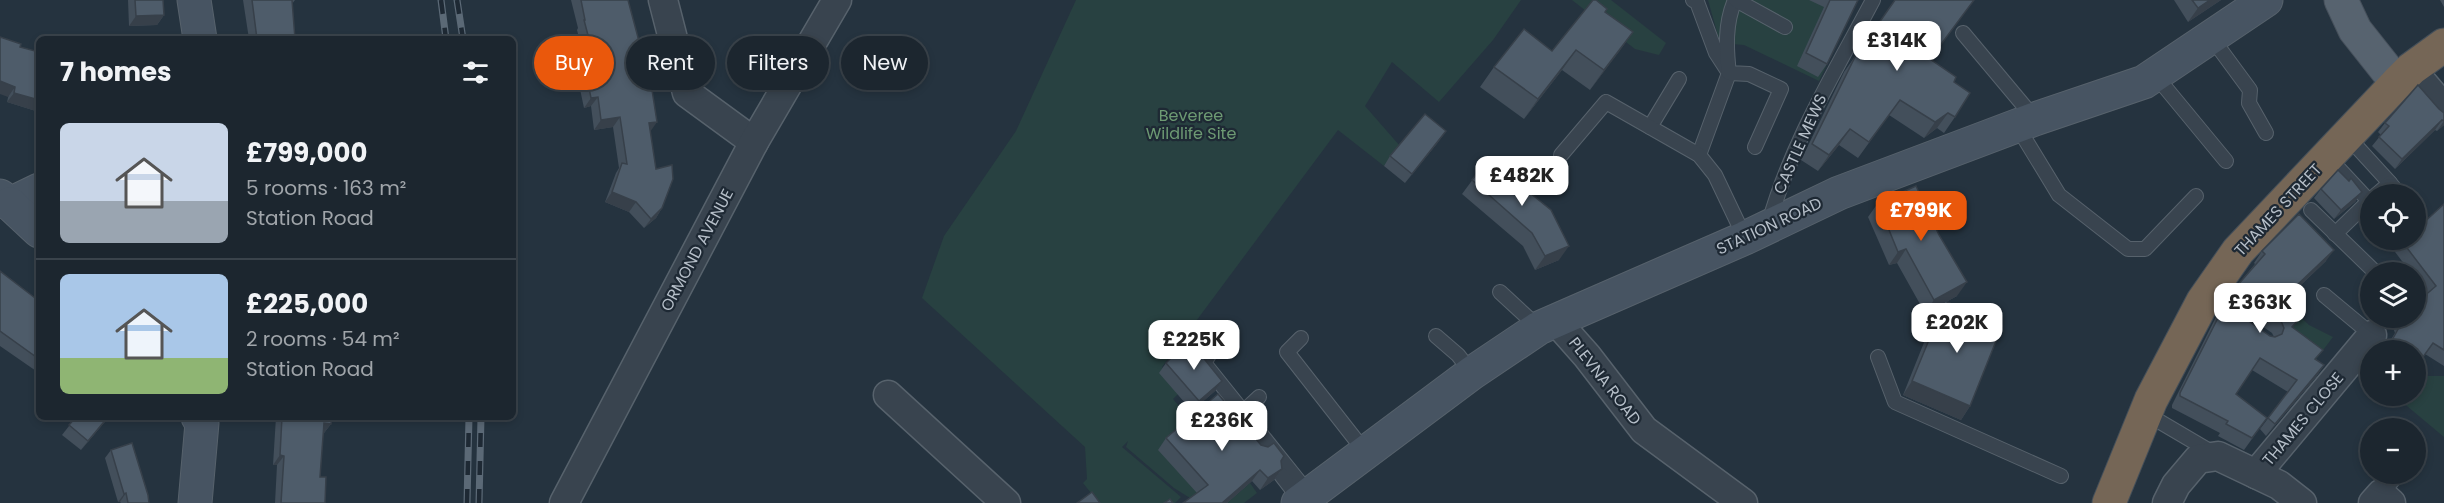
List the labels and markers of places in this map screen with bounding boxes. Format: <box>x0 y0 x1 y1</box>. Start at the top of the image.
pin: £314K <box>1855 21 1939 72</box>
pin: £482K <box>1480 156 1564 207</box>
pin: £799K <box>1879 191 1963 242</box>
pin: £363K <box>2218 283 2302 334</box>
pin: £202K <box>1915 303 1999 354</box>
pin: £225K <box>1152 320 1236 371</box>
pin: £236K <box>1180 401 1264 452</box>

